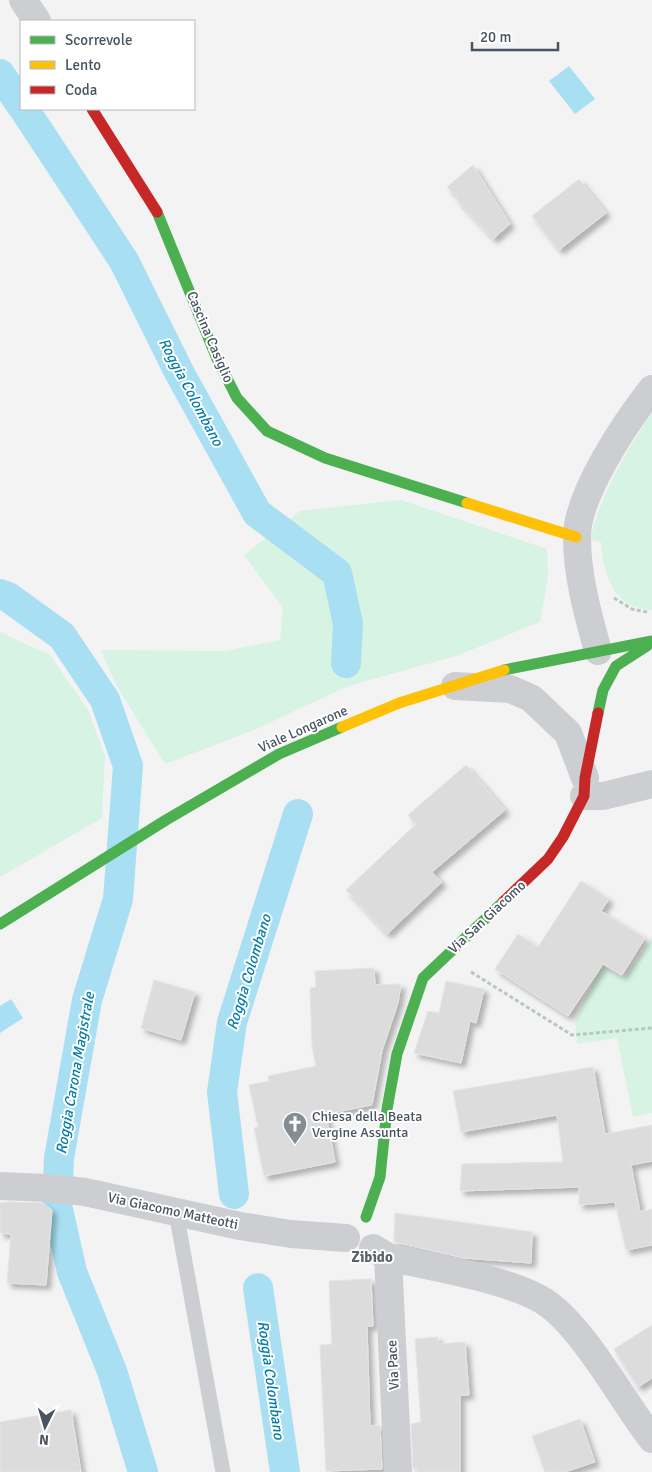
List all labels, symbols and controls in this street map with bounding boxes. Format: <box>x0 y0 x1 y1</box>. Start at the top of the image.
legend <box>20 20 195 110</box>
scale bar <box>472 20 558 52</box>
text: 20 m <box>480 28 511 46</box>
text: Scorrevole <box>65 31 132 49</box>
text: Lento <box>65 56 101 74</box>
text: Coda <box>65 81 97 99</box>
street label: Cascina Casiglio <box>183 289 237 385</box>
water label: Roggia Colombano <box>155 335 228 450</box>
street label: Viale Longarone <box>256 702 350 756</box>
street label: Via San Giacomo <box>445 877 529 957</box>
water label: Roggia Colombano <box>223 911 275 1032</box>
water label: Roggia Carona Magistrale <box>52 989 98 1155</box>
place label: Chiesa della Beata Vergine Assunta <box>312 1108 422 1141</box>
church icon: Chiesa della Beata Vergine Assunta <box>282 1111 308 1145</box>
street label: Via Giacomo Matteotti <box>106 1189 240 1233</box>
district label: Zibido <box>351 1248 393 1266</box>
water label: Roggia Colombano <box>254 1320 288 1442</box>
street label: Via Pace <box>383 1339 403 1391</box>
north arrow <box>20 1402 70 1452</box>
text: N <box>38 1431 50 1448</box>

